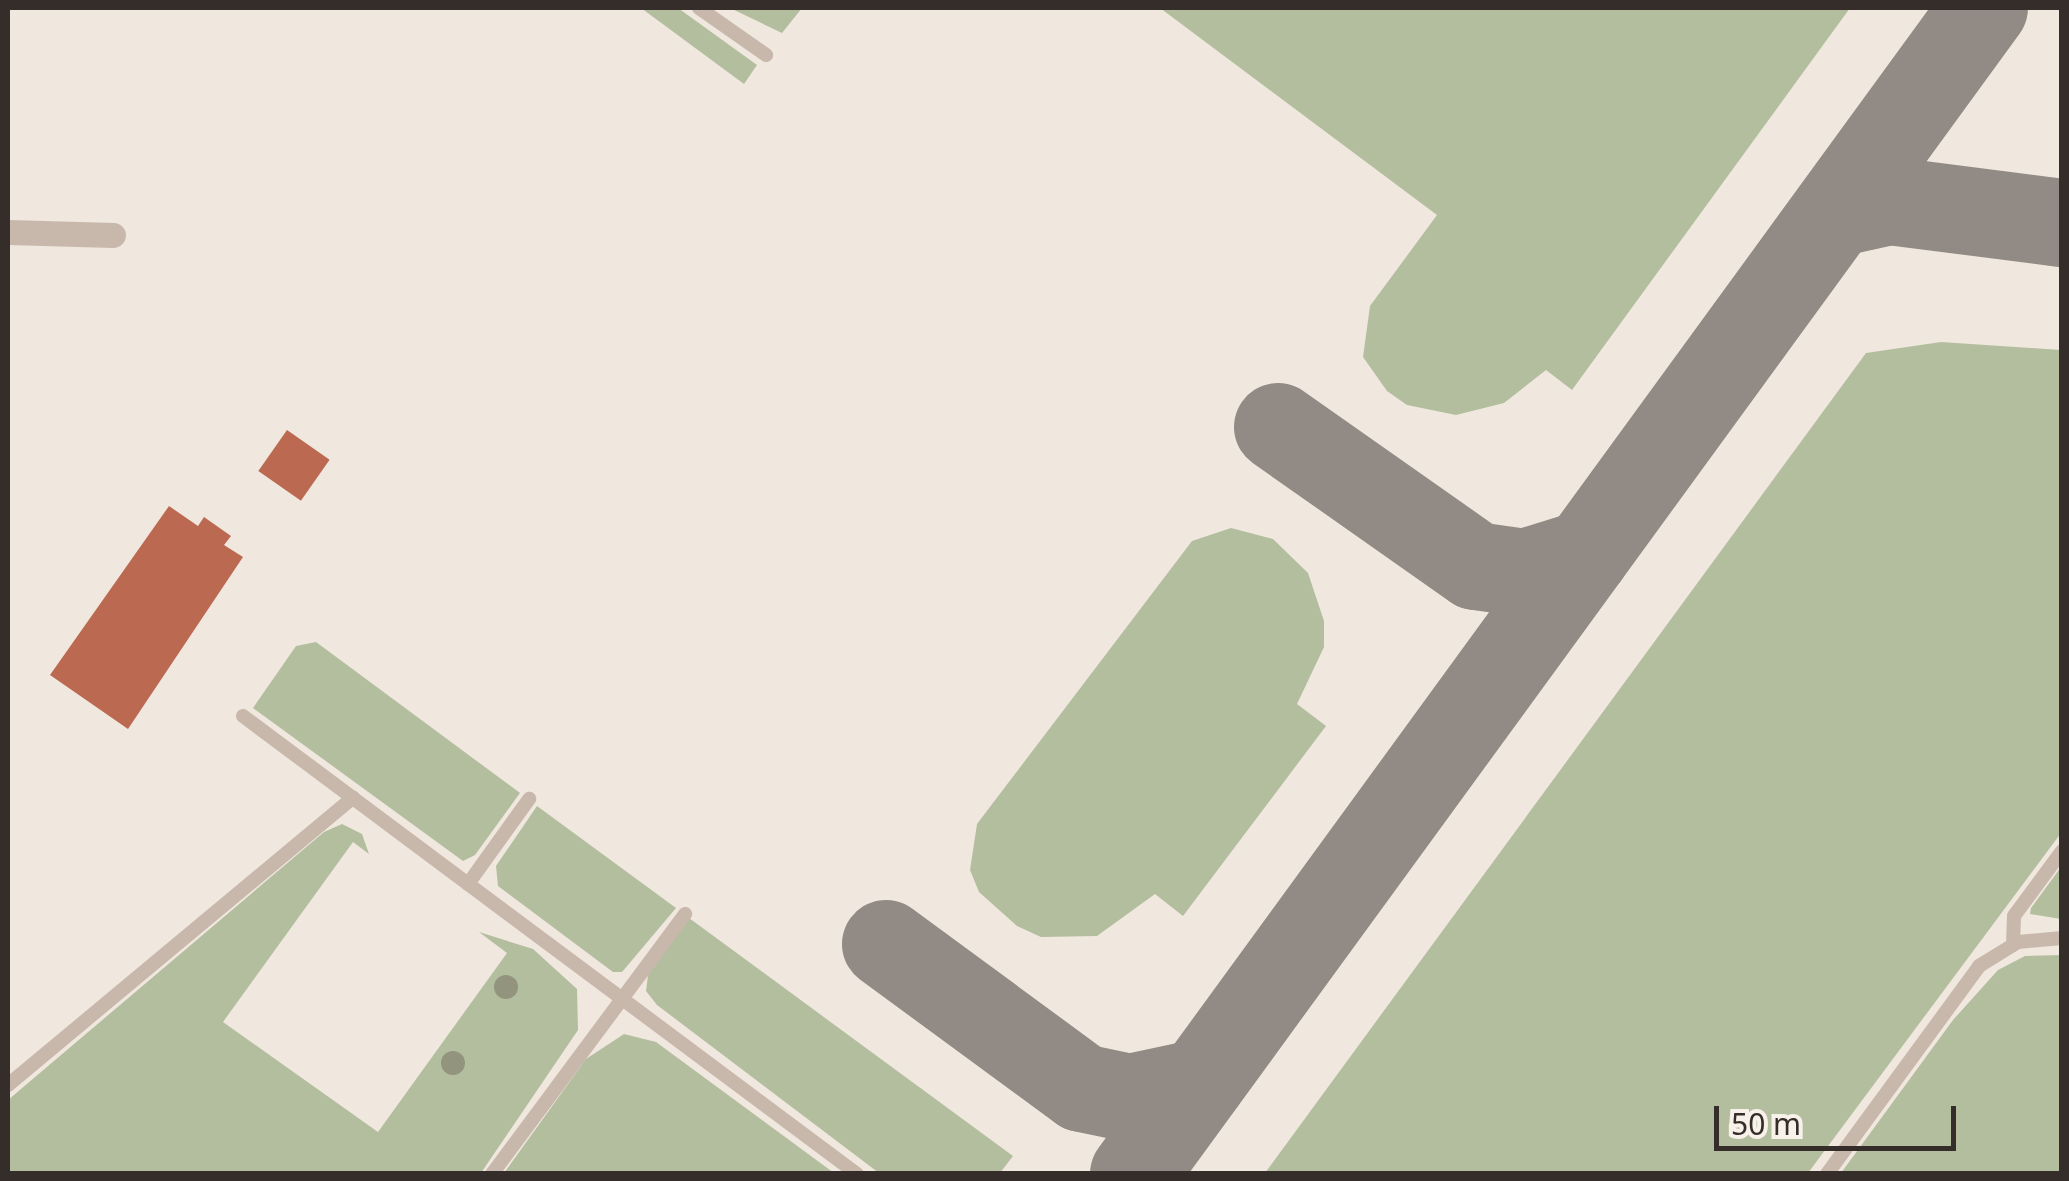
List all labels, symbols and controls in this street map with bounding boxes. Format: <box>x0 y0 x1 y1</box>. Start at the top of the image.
scale bar <box>1719 1086 1962 1148</box>
text: 50 m <box>1731 1103 1801 1144</box>

